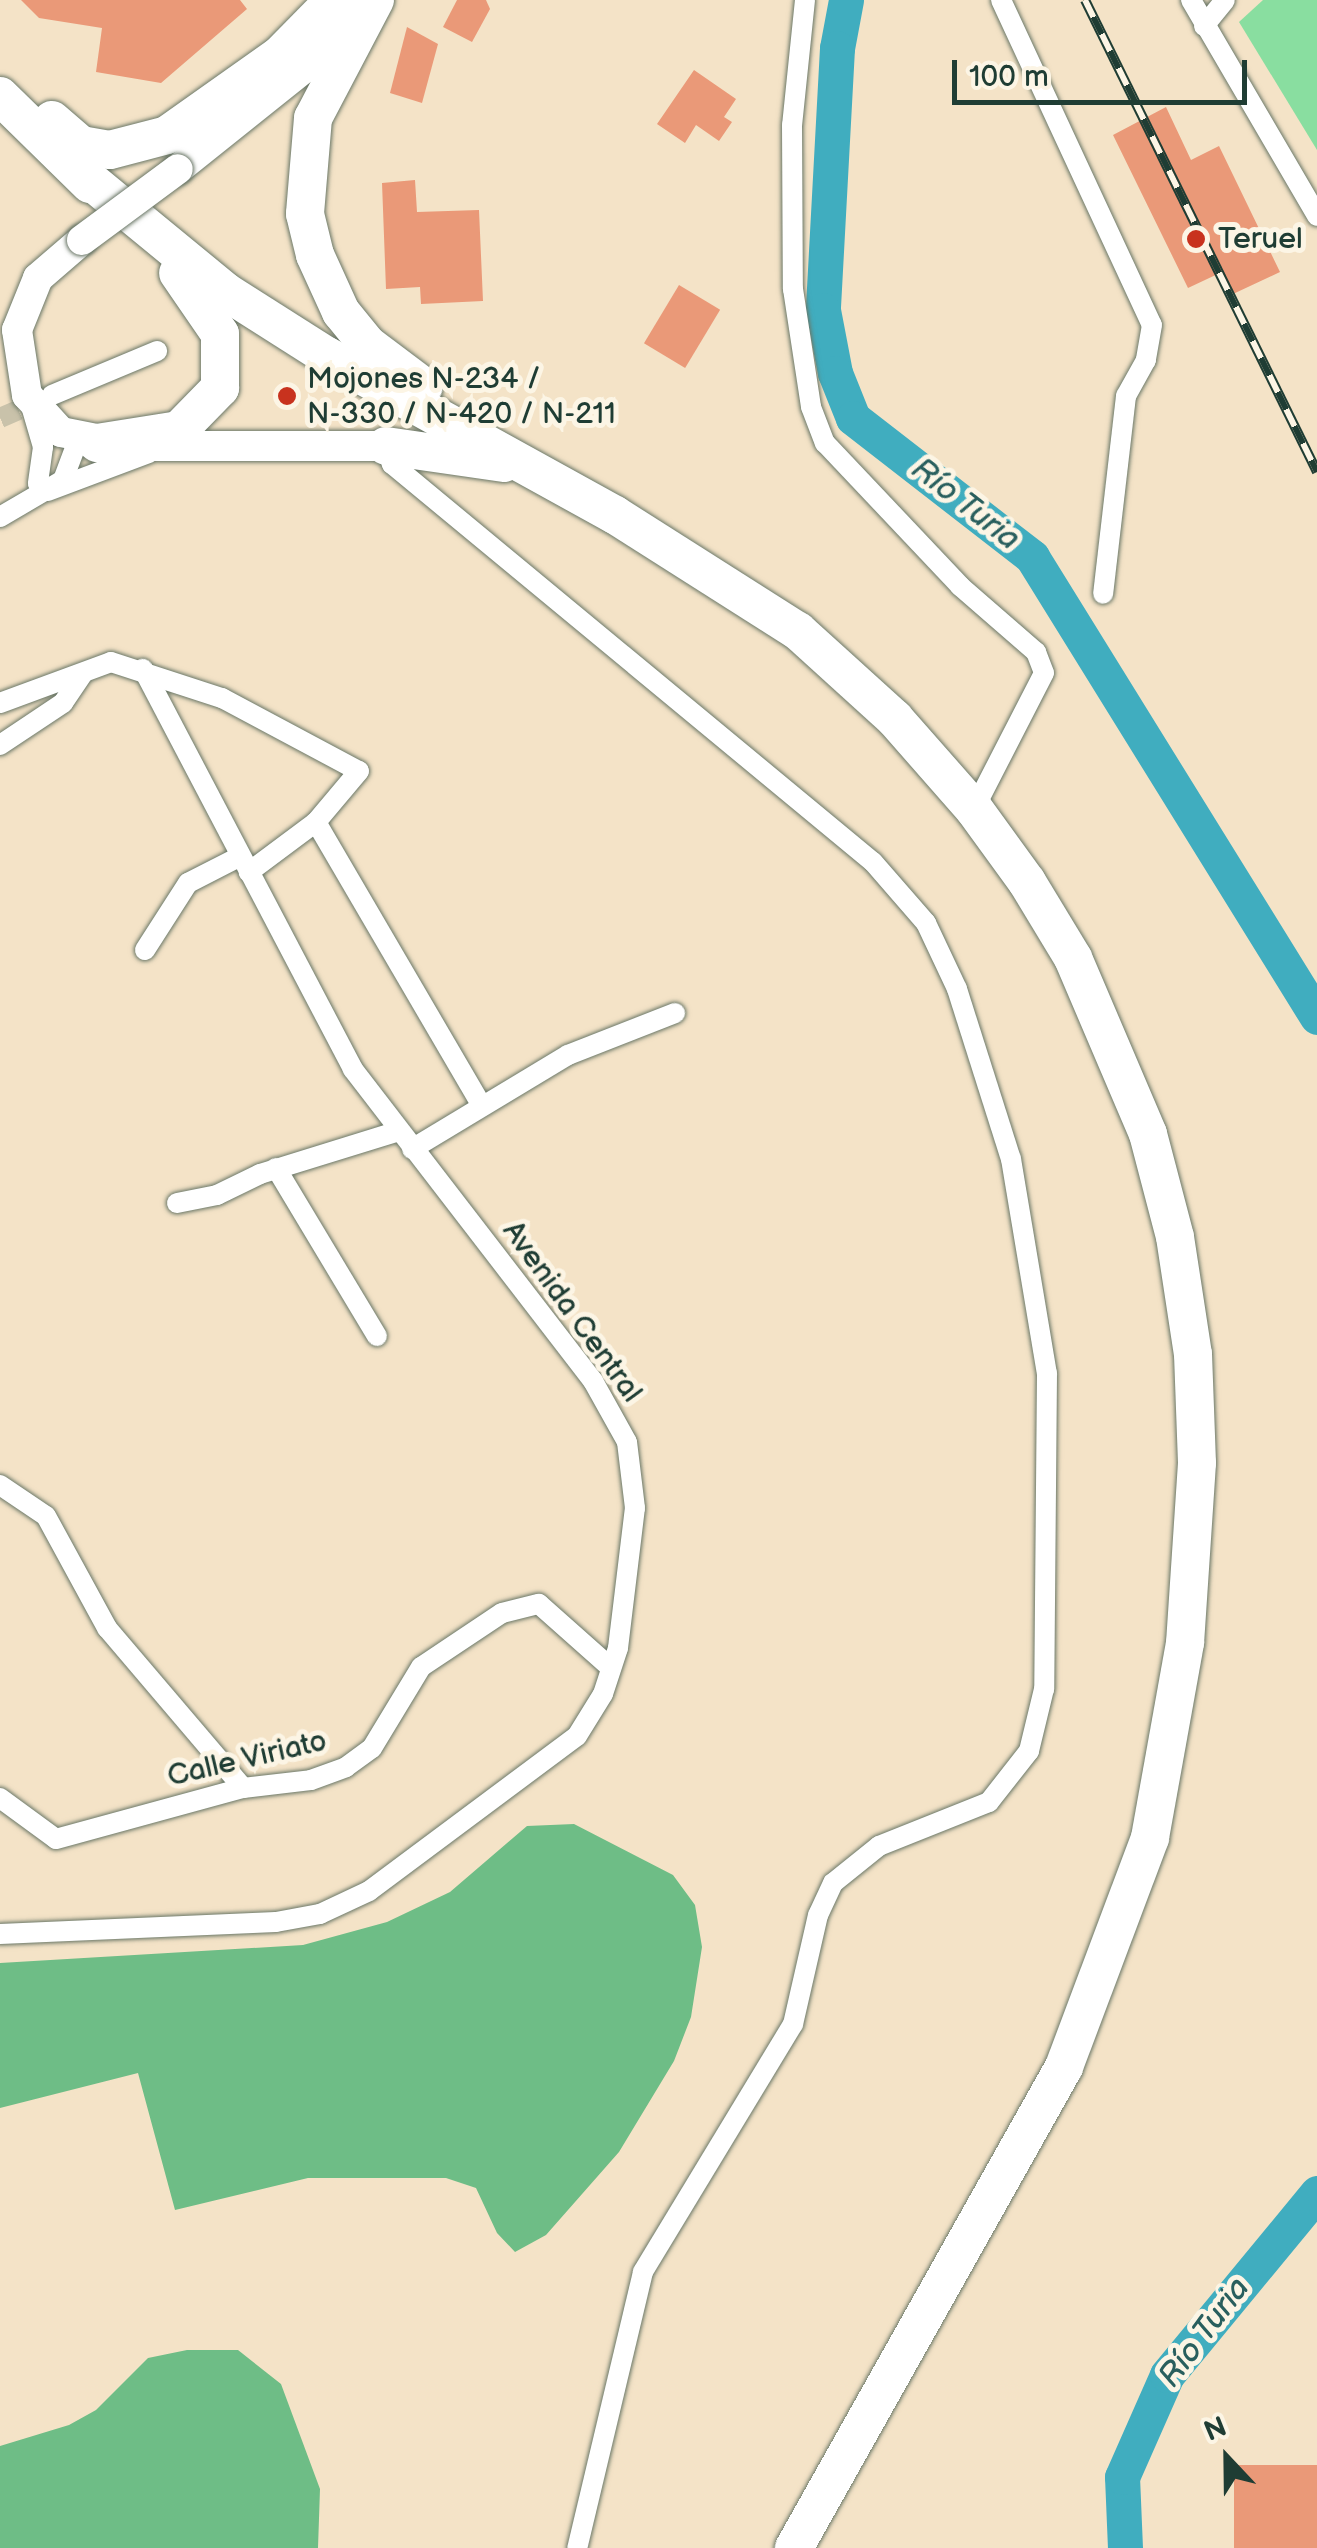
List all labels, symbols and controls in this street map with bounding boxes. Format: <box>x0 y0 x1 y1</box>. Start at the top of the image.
scale bar <box>957 40 1252 102</box>
text: 100 m <box>969 59 1049 95</box>
place label: Teruel <box>1218 221 1303 257</box>
marker: Teruel <box>1183 226 1209 252</box>
place label: Mojones N-234 / N-330 / N-420 / N-211 <box>307 361 616 432</box>
marker: Mojones N-234 / N-330 / N-420 / N-211 <box>276 385 298 407</box>
water label: Río Turia <box>903 450 1027 560</box>
street label: Avenida Central <box>494 1215 650 1409</box>
street label: Calle Viriato <box>163 1723 331 1795</box>
water label: Río Turia <box>1151 2270 1259 2396</box>
north arrow <box>1177 2408 1277 2508</box>
text: N <box>1200 2410 1232 2449</box>

